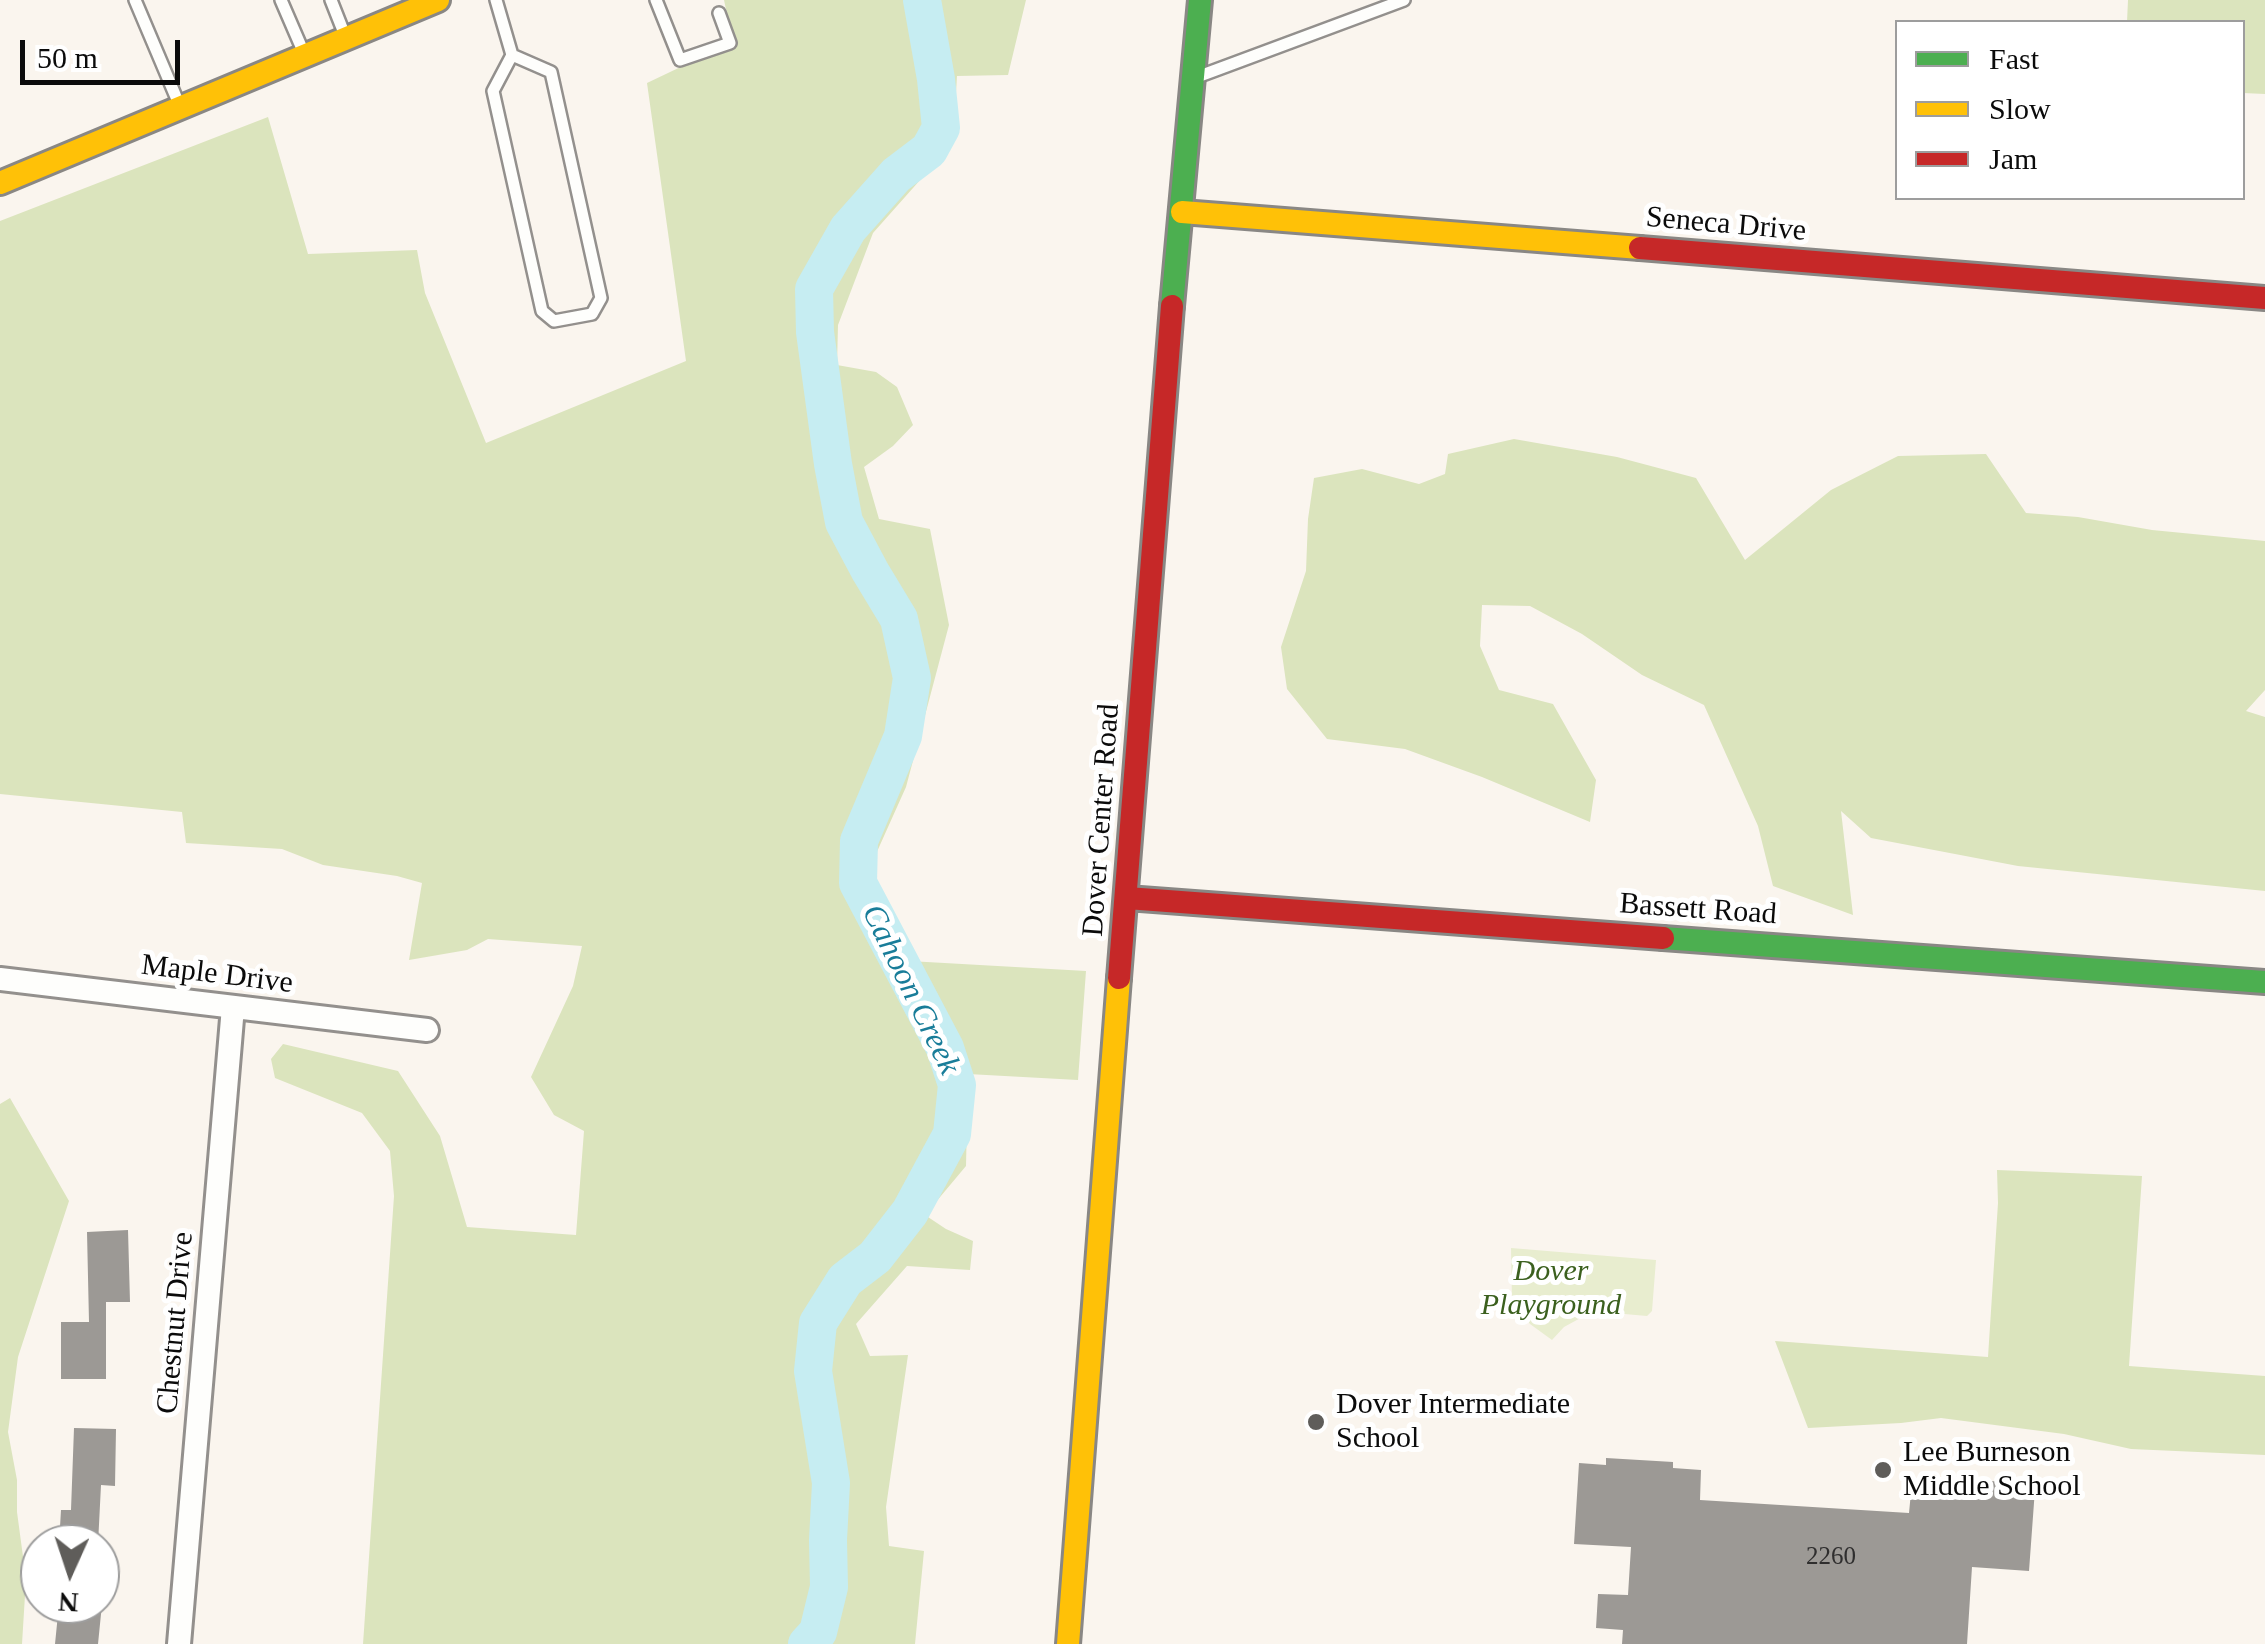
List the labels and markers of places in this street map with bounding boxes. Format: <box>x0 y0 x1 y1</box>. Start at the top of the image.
place label: Dover Intermediate School <box>1336 1387 1570 1458</box>
marker: Dover Intermediate School <box>1305 1411 1327 1433</box>
place label: Lee Burneson Middle School <box>1903 1435 2080 1506</box>
marker: Lee Burneson Middle School <box>1872 1459 1894 1481</box>

